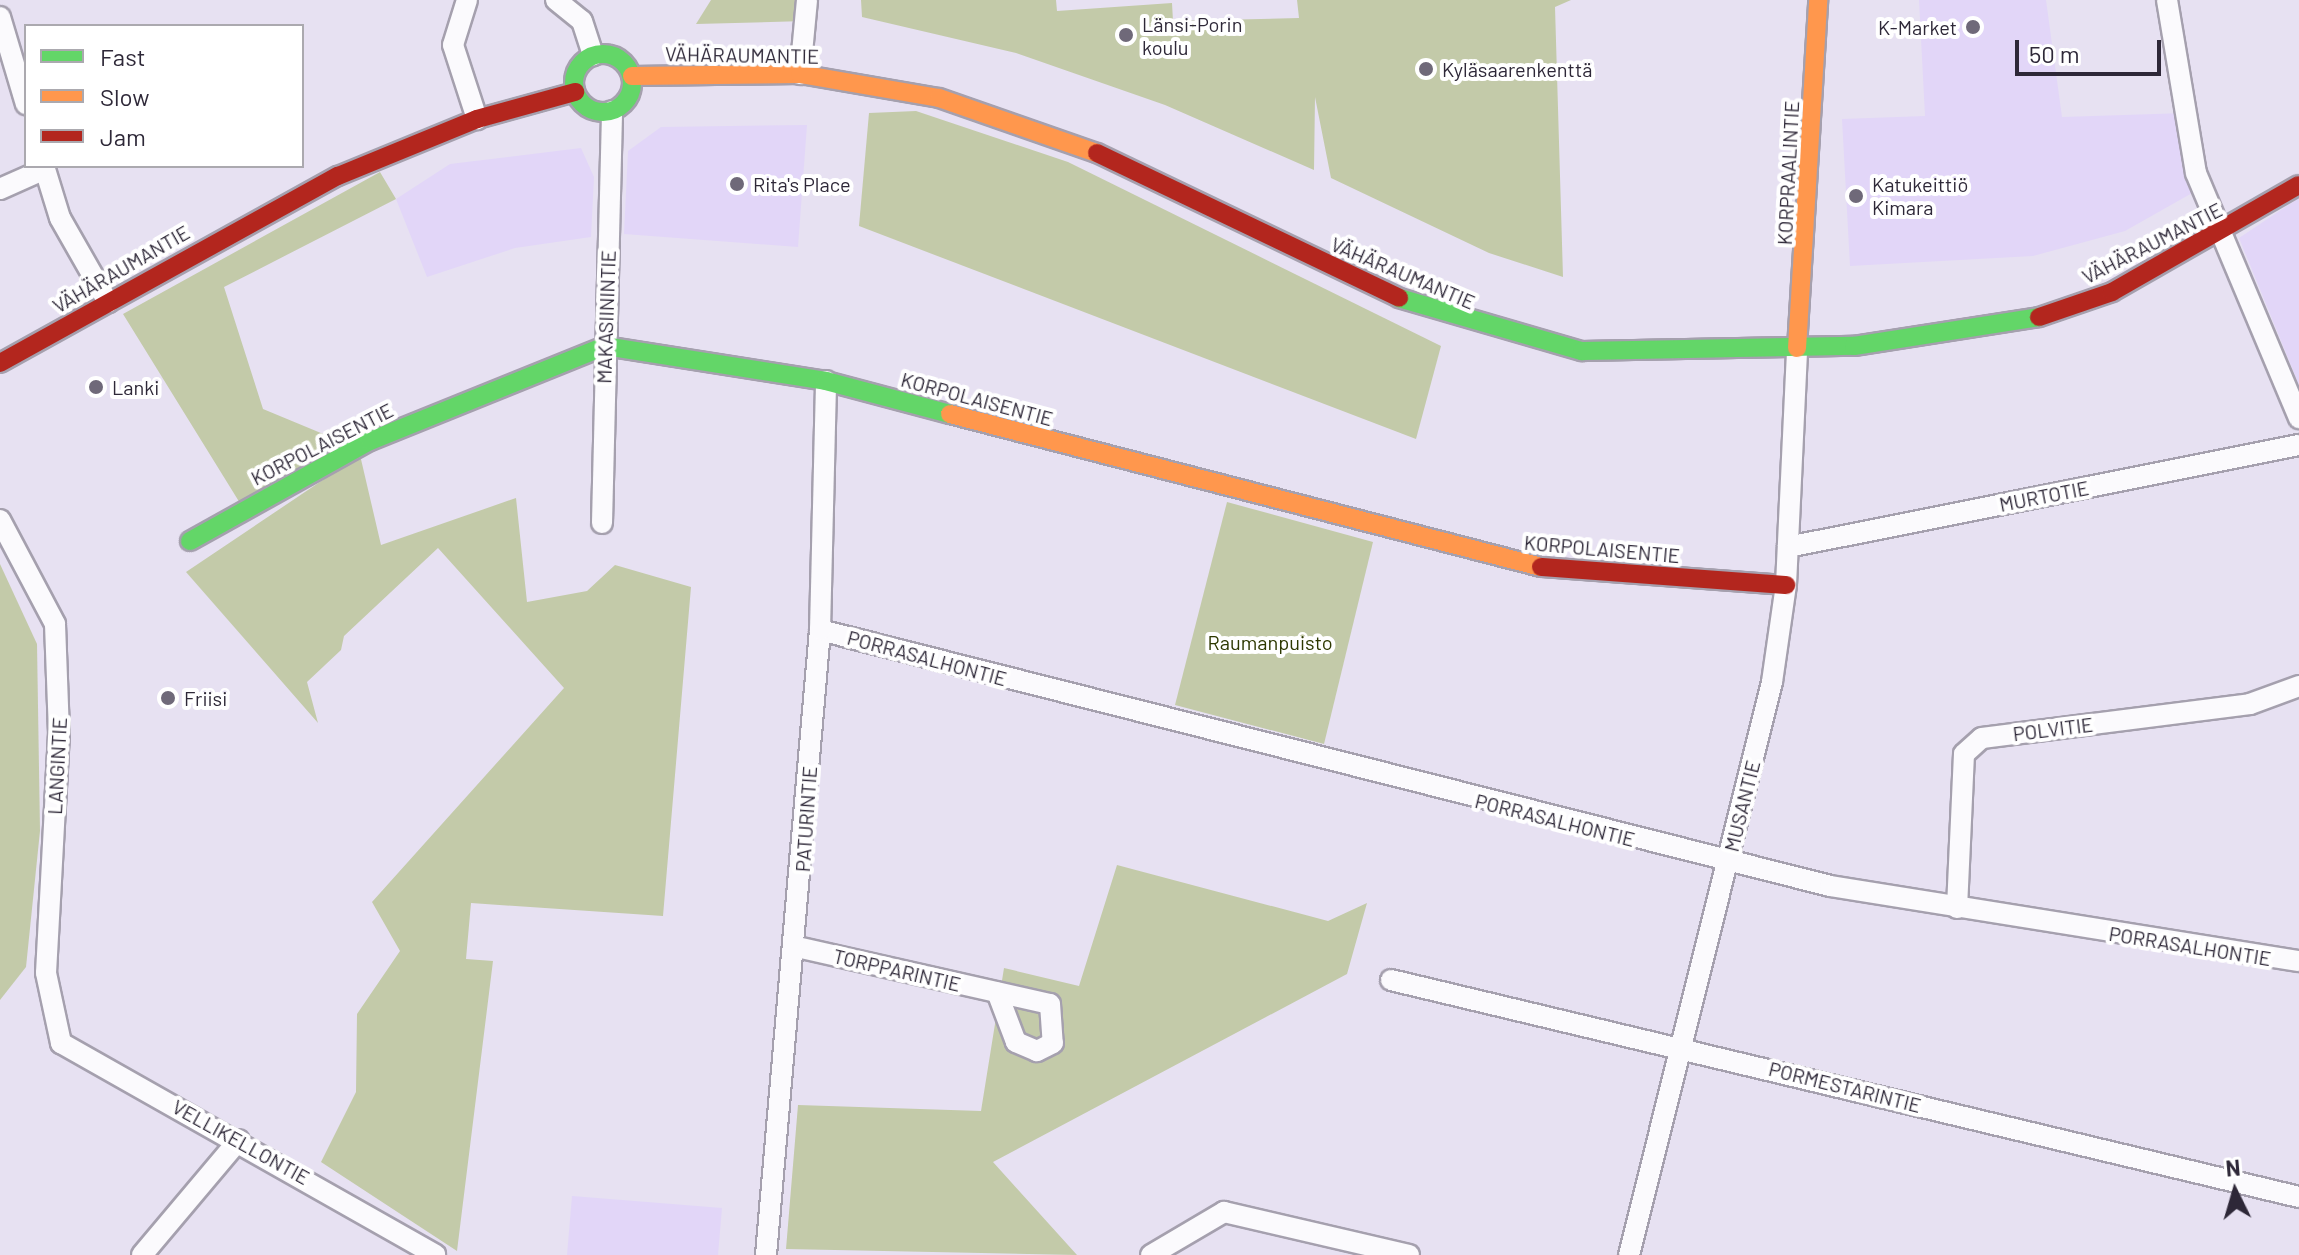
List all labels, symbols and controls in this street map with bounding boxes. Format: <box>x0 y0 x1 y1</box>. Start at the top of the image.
place label: Länsi-Porin koulu <box>1142 12 1242 59</box>
place label: K-Market <box>1878 15 1957 39</box>
marker: K-Market <box>1964 18 1982 36</box>
legend <box>24 24 304 168</box>
scale bar <box>2019 24 2165 74</box>
marker: Länsi-Porin koulu <box>1117 26 1135 44</box>
text: 50 m <box>2029 39 2080 68</box>
text: Fast <box>100 42 145 71</box>
street label: VÄHÄRAUMANTIE <box>665 42 819 68</box>
place label: Kyläsaarenkenttä <box>1442 57 1592 81</box>
marker: Kyläsaarenkenttä <box>1417 60 1435 78</box>
text: Slow <box>100 82 149 111</box>
street label: KORPRAALINTIE <box>1772 100 1804 246</box>
text: Jam <box>100 122 146 151</box>
place label: Rita's Place <box>753 172 851 196</box>
place label: Katukeittiö Kimara <box>1872 172 1968 219</box>
marker: Rita's Place <box>728 175 746 193</box>
marker: Katukeittiö Kimara <box>1847 187 1865 205</box>
street label: VÄHÄRAUMANTIE <box>2078 197 2226 289</box>
street label: VÄHÄRAUMANTIE <box>48 220 194 318</box>
street label: VÄHÄRAUMANTIE <box>1327 232 1479 314</box>
street label: MAKASIININTIE <box>592 250 620 384</box>
street label: KORPOLAISENTIE <box>898 367 1056 431</box>
place label: Lanki <box>112 375 159 399</box>
marker: Lanki <box>87 378 105 396</box>
street label: KORPOLAISENTIE <box>247 398 397 490</box>
street label: MURTOTIE <box>1997 476 2091 516</box>
street label: KORPOLAISENTIE <box>1523 530 1681 568</box>
street label: PORRASALHONTIE <box>845 625 1009 691</box>
park label: Raumanpuisto <box>1207 630 1333 654</box>
place label: Friisi <box>184 686 227 710</box>
marker: Friisi <box>159 689 177 707</box>
street label: POLVITIE <box>2012 712 2094 746</box>
street label: LANGINTIE <box>42 717 72 815</box>
street label: MUSANTIE <box>1719 758 1765 854</box>
street label: PATURINTIE <box>790 765 822 873</box>
street label: PORRASALHONTIE <box>1473 789 1637 851</box>
street label: PORRASALHONTIE <box>2107 921 2273 971</box>
street label: TORPPARINTIE <box>831 944 963 996</box>
street label: PORMESTARINTIE <box>1766 1056 1924 1118</box>
street label: VELLIKELLONTIE <box>168 1094 314 1190</box>
north arrow <box>2195 1151 2275 1231</box>
text: N <box>2224 1154 2241 1181</box>

